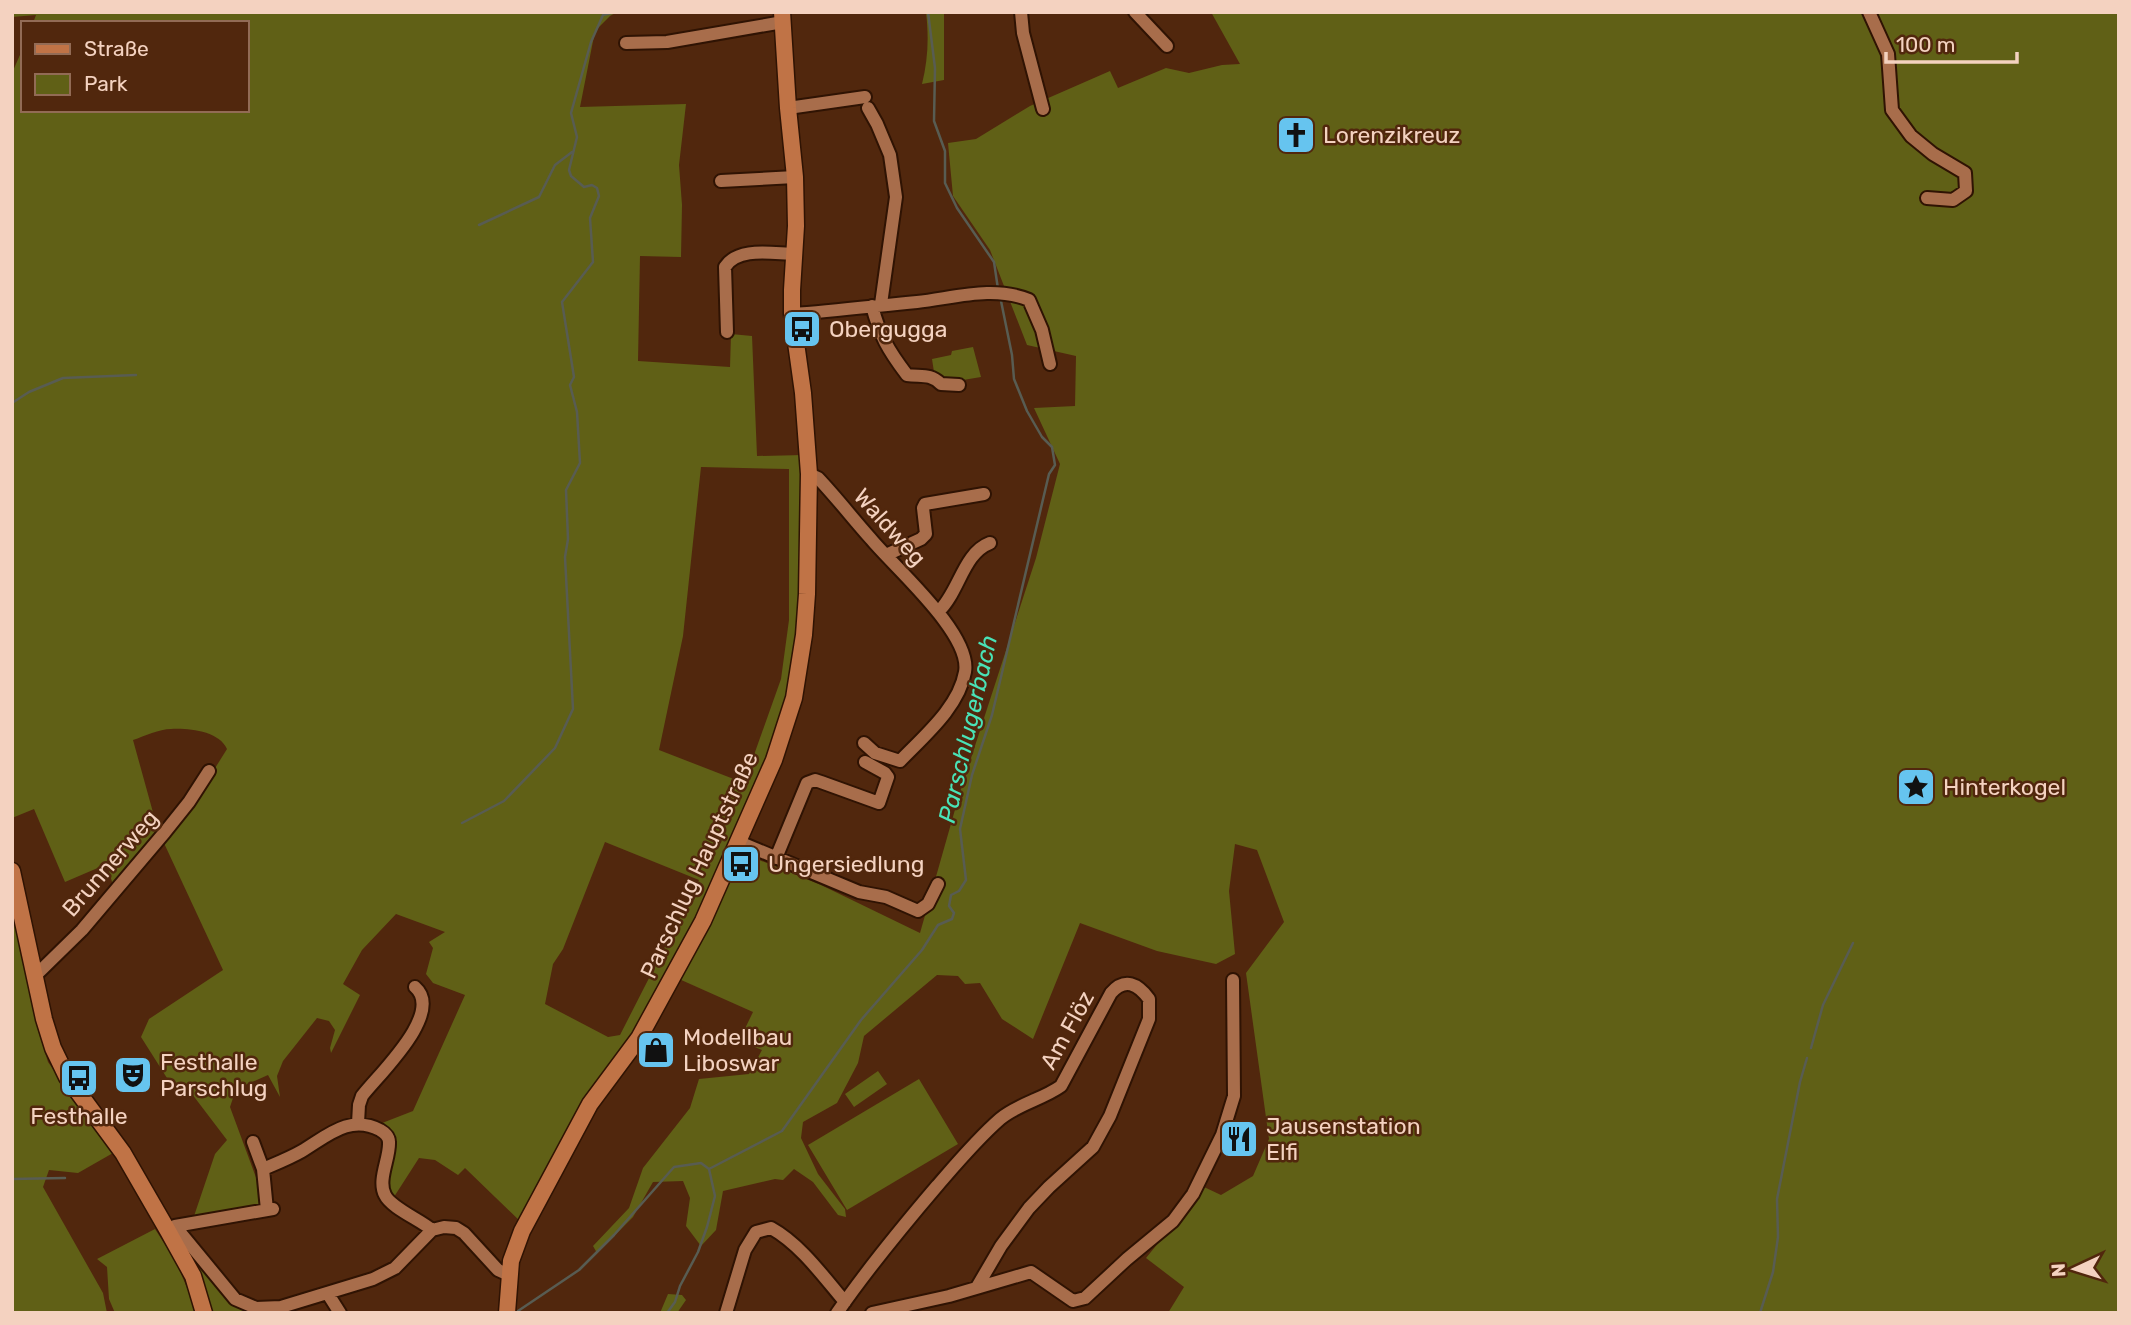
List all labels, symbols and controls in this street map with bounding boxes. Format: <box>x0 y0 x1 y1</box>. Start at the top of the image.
legend <box>21 21 248 112</box>
scale bar <box>1886 21 2017 65</box>
text: 100 m <box>1896 32 1955 57</box>
text: Straße <box>84 36 149 61</box>
text: Park <box>84 71 128 96</box>
church icon: Lorenzikreuz <box>1275 114 1317 156</box>
place label: Lorenzikreuz <box>1323 121 1460 149</box>
bus stop icon: Obergugga <box>781 308 823 350</box>
place label: Obergugga <box>829 315 947 343</box>
street label: Waldweg <box>848 482 932 572</box>
water label: Parschlugerbach <box>933 632 1003 826</box>
street label: Parschlug Hauptstraße <box>634 747 764 983</box>
place icon: Hinterkogel <box>1895 766 1937 808</box>
place label: Hinterkogel <box>1943 773 2066 801</box>
street label: Brunnerweg <box>56 804 164 922</box>
bus stop icon: Ungersiedlung <box>720 843 762 885</box>
place label: Ungersiedlung <box>768 850 924 878</box>
street label: Am Flöz <box>1034 986 1100 1074</box>
place label: Modellbau Liboswar <box>683 1023 792 1077</box>
shop icon: Modellbau Liboswar <box>635 1029 677 1071</box>
place label: Festhalle Parschlug <box>160 1048 268 1102</box>
theatre icon: Festhalle Parschlug <box>112 1054 154 1096</box>
bus stop icon: Festhalle <box>58 1057 100 1099</box>
place label: Festhalle <box>30 1102 128 1130</box>
place label: Jausenstation Elfi <box>1266 1112 1421 1166</box>
restaurant icon: Jausenstation Elfi <box>1218 1118 1260 1160</box>
north arrow <box>2040 1234 2110 1304</box>
text: N <box>2047 1263 2070 1278</box>

